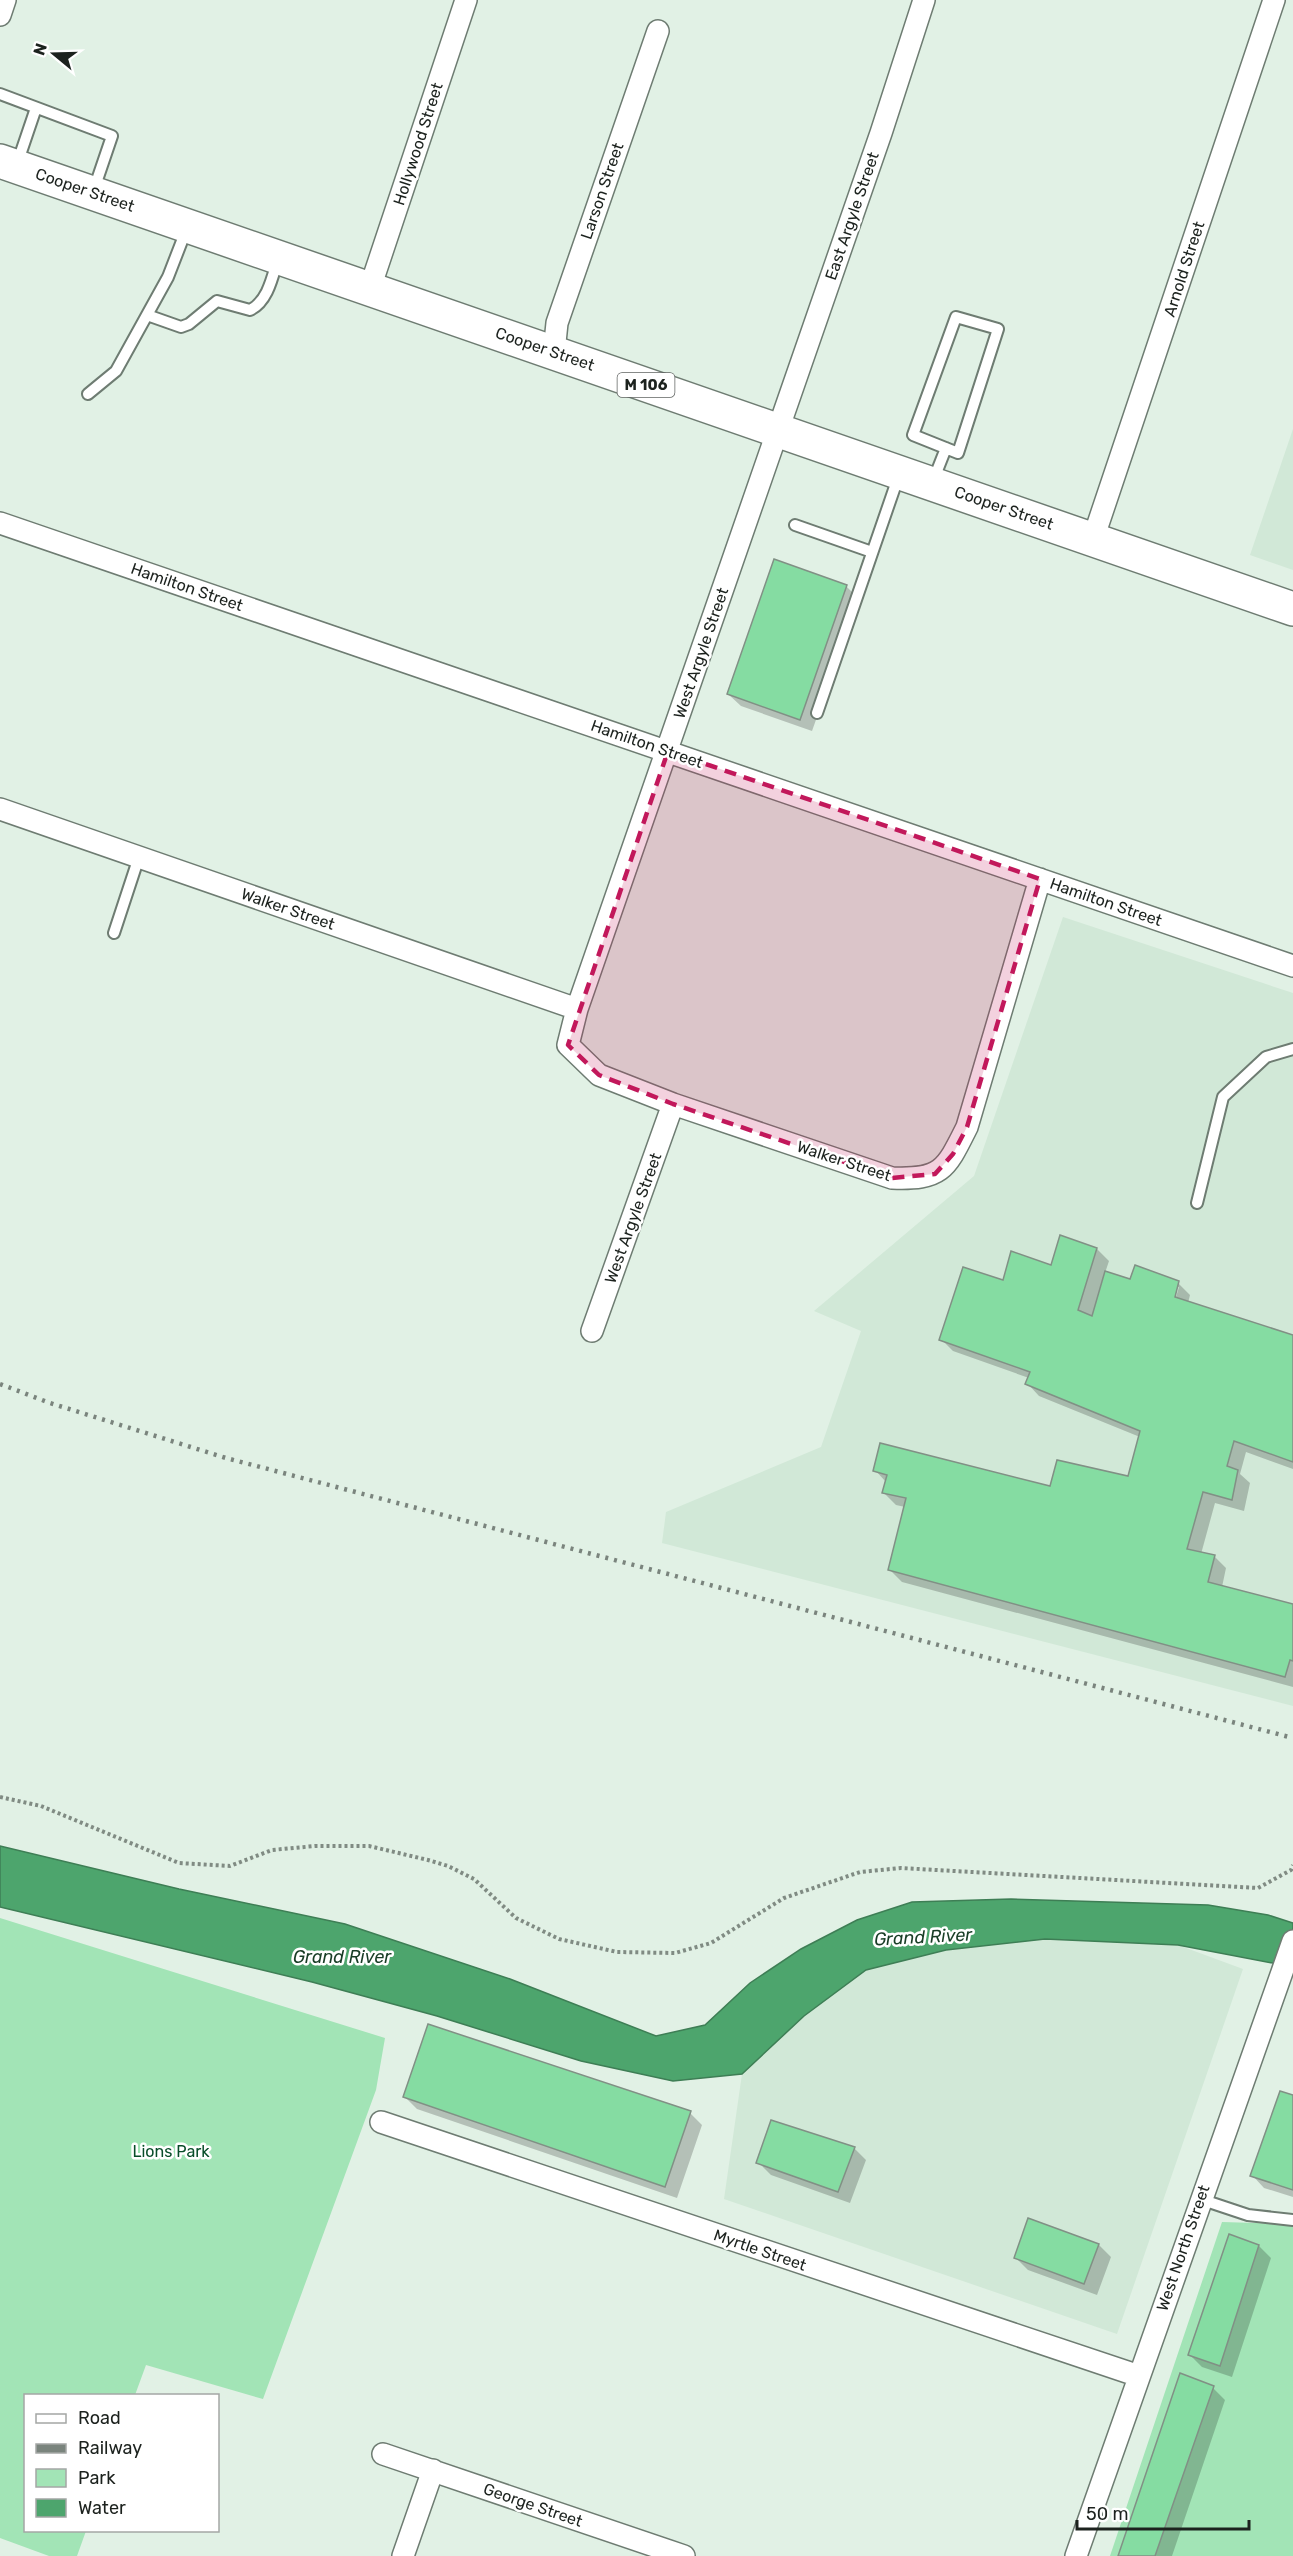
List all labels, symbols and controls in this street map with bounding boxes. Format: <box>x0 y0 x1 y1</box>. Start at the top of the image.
north arrow <box>24 24 84 84</box>
text: N <box>29 41 51 58</box>
street label: Hollywood Street <box>389 80 447 208</box>
street label: Larson Street <box>577 140 627 242</box>
street label: East Argyle Street <box>821 149 883 283</box>
street label: Cooper Street <box>33 164 137 216</box>
street label: Arnold Street <box>1160 219 1208 319</box>
street label: Cooper Street <box>493 323 597 375</box>
road number: M 106 <box>618 373 674 397</box>
street label: Cooper Street <box>952 482 1056 534</box>
street label: Hamilton Street <box>128 559 246 615</box>
street label: West Argyle Street <box>670 585 732 721</box>
street label: Hamilton Street <box>588 716 706 772</box>
street label: Hamilton Street <box>1047 874 1165 930</box>
street label: Walker Street <box>239 884 337 934</box>
street label: Walker Street <box>795 1137 893 1185</box>
street label: West Argyle Street <box>601 1150 665 1286</box>
water label: Grand River <box>873 1923 974 1951</box>
water label: Grand River <box>293 1946 392 1968</box>
park label: Lions Park <box>132 2142 210 2161</box>
street label: West North Street <box>1152 2182 1214 2314</box>
street label: Myrtle Street <box>711 2225 809 2275</box>
legend <box>24 2394 219 2532</box>
text: Road <box>78 2407 121 2429</box>
text: Railway <box>78 2437 142 2459</box>
text: Park <box>78 2467 116 2489</box>
street label: George Street <box>481 2479 585 2531</box>
scale bar <box>1077 2493 1250 2531</box>
text: Water <box>78 2497 126 2519</box>
text: 50 m <box>1086 2503 1129 2525</box>

